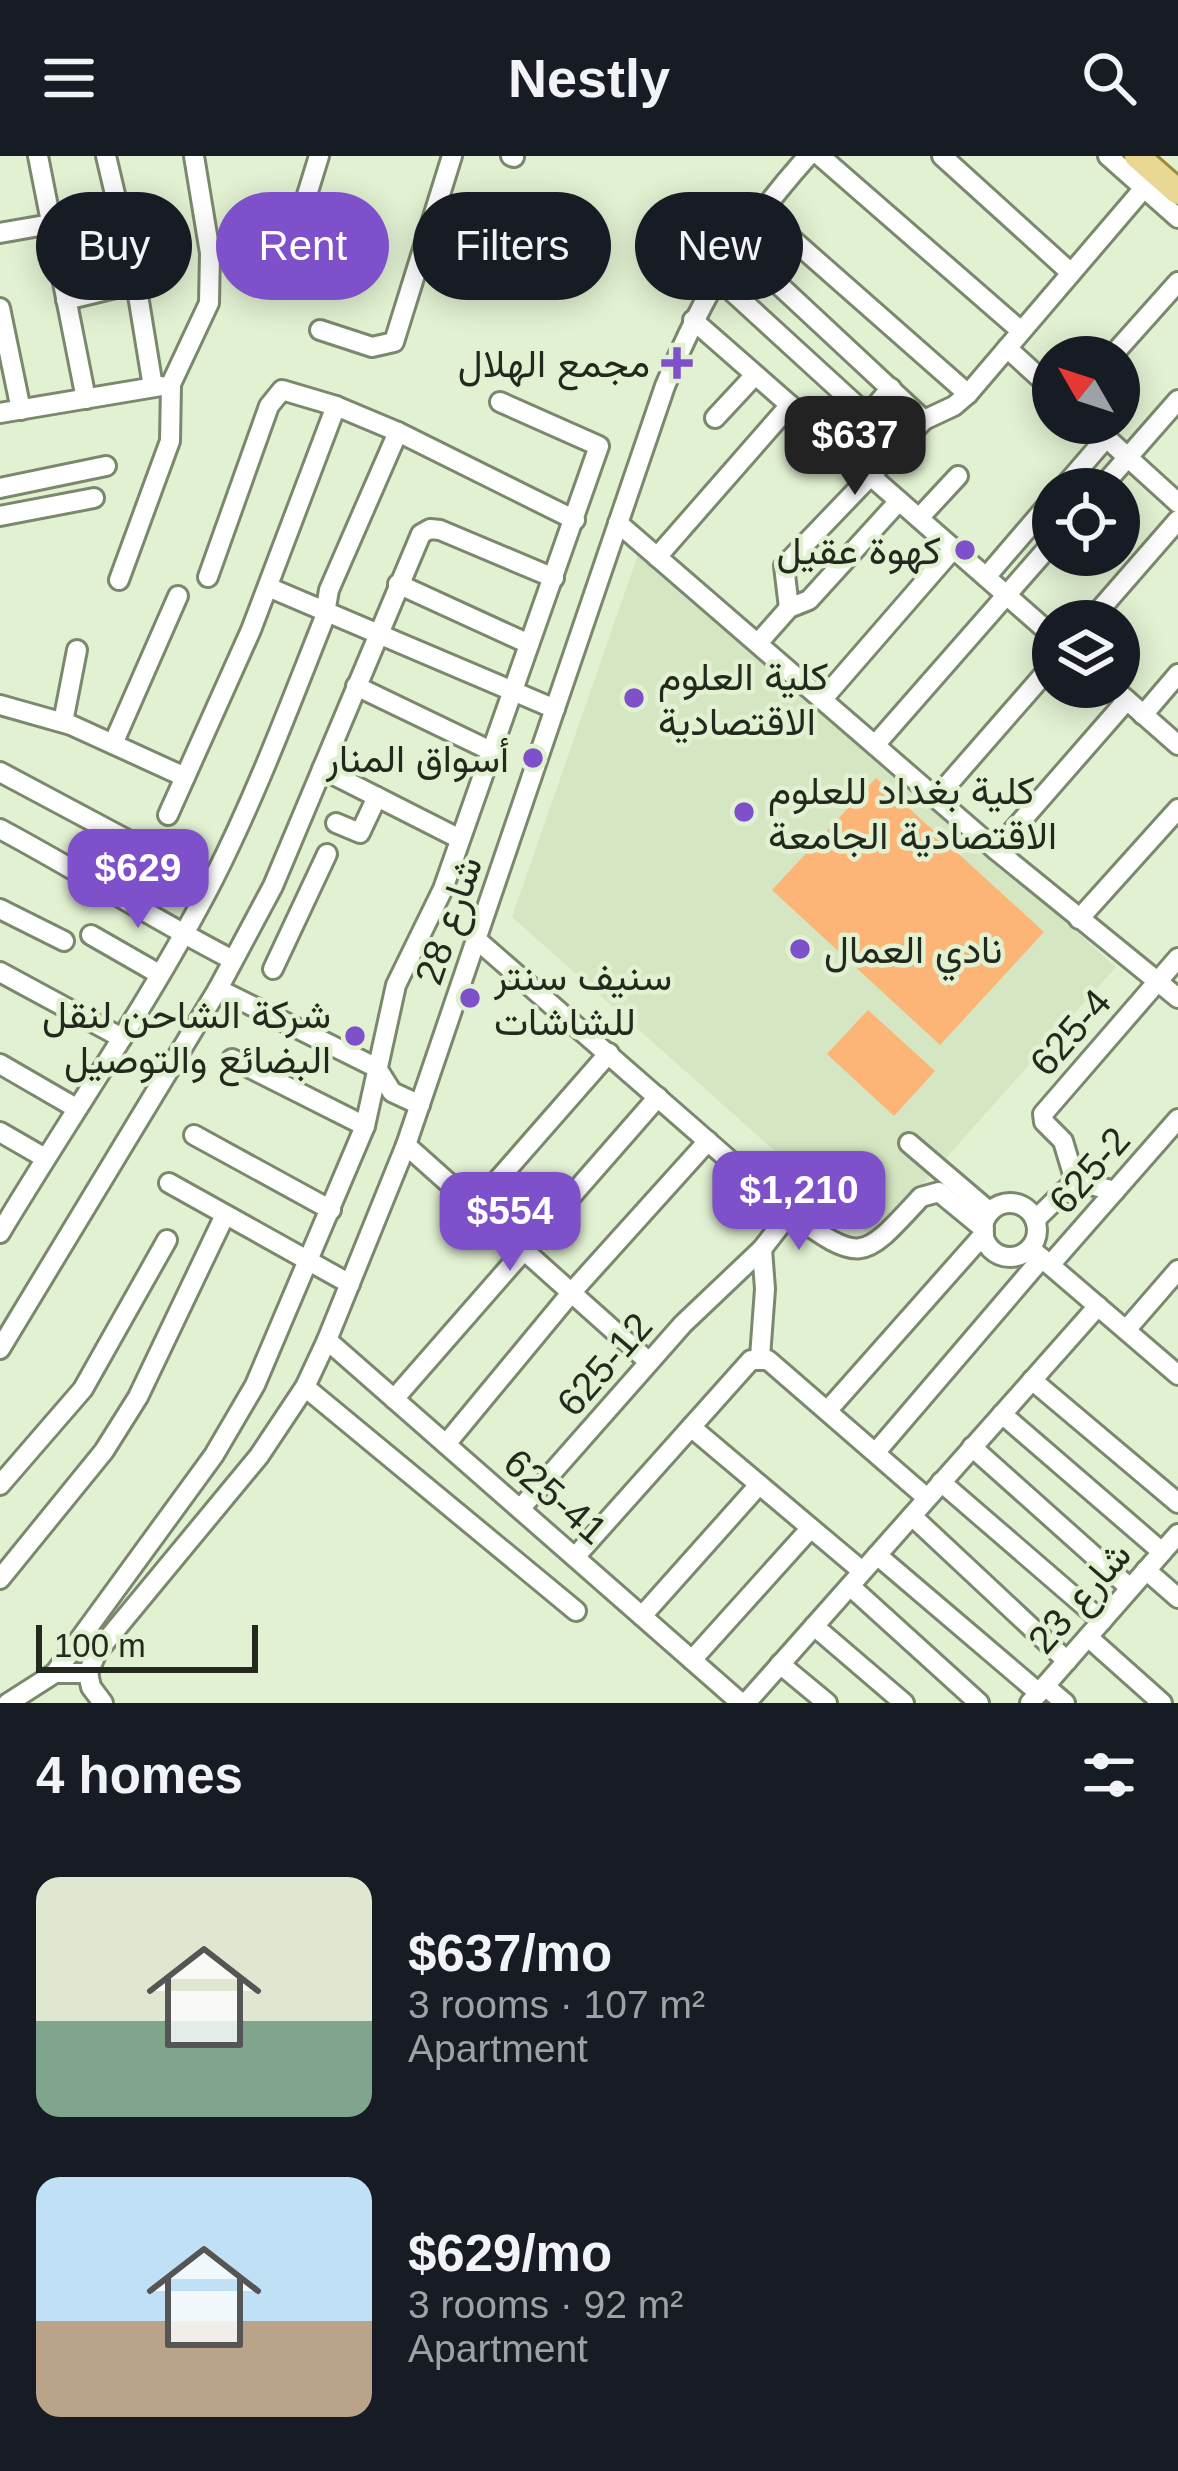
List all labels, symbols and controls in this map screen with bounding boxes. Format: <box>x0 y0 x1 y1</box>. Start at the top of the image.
icon: menu <box>36 45 102 111</box>
icon: search <box>1076 45 1142 111</box>
text: Nestly <box>508 48 670 108</box>
chip: Buy <box>36 192 192 300</box>
chip: Rent <box>216 192 389 300</box>
chip: Filters <box>413 192 611 300</box>
chip: New <box>635 192 803 300</box>
north arrow <box>1032 336 1140 444</box>
map controls <box>1032 336 1140 708</box>
place label: مجمع الهلال <box>458 342 650 391</box>
marker: مجمع الهلال <box>661 347 693 379</box>
pin: $637 <box>784 396 926 498</box>
text: $637 <box>812 413 898 456</box>
button: locate <box>1032 468 1140 576</box>
place label: كهوة عقيل <box>777 529 941 575</box>
marker: كهوة عقيل <box>952 537 978 563</box>
button: layers <box>1032 600 1140 708</box>
place label: كلية العلوم الاقتصادية <box>658 655 828 744</box>
marker: كلية العلوم الاقتصادية <box>621 685 647 711</box>
place label: أسواق المنار <box>325 737 509 783</box>
marker: أسواق المنار <box>520 745 546 771</box>
place label: كلية بغداد للعلوم الاقتصادية الجامعة <box>768 769 1057 858</box>
marker: كلية بغداد للعلوم الاقتصادية الجامعة <box>731 799 757 825</box>
pin: $629 <box>67 829 209 931</box>
text: $629 <box>95 846 181 889</box>
street label: شارع 28 <box>407 850 495 992</box>
place label: نادي العمال <box>824 928 1002 981</box>
marker: نادي العمال <box>787 936 813 962</box>
place label: سنيف سنتر للشاشات <box>493 955 672 1043</box>
street label: 625-4 <box>1021 981 1119 1084</box>
marker: سنيف سنتر للشاشات <box>457 985 483 1011</box>
place label: شركة الشاحن لنقل البضائع والتوصيل <box>42 993 331 1087</box>
marker: شركة الشاحن لنقل البضائع والتوصيل <box>342 1023 368 1049</box>
street label: 625-2 <box>1040 1119 1138 1222</box>
pin: $1,210 <box>701 1151 897 1253</box>
text: $1,210 <box>739 1168 859 1211</box>
pin: $554 <box>439 1172 581 1274</box>
text: $554 <box>467 1189 553 1232</box>
street label: 625-12 <box>548 1304 660 1424</box>
street label: 625-41 <box>496 1440 616 1552</box>
street label: شارع 23 <box>1020 1533 1143 1665</box>
scale bar <box>36 1619 258 1672</box>
text: 100 m <box>54 1627 146 1664</box>
icon: filters <box>1076 1742 1142 1808</box>
text: 4 homes <box>36 1747 243 1804</box>
icon: home <box>132 1925 276 2069</box>
text: $637/mo <box>408 1925 612 1982</box>
text: 3 rooms · 107 m² <box>408 1983 705 2026</box>
text: Apartment <box>408 2027 588 2070</box>
icon: home <box>132 2225 276 2369</box>
text: $629/mo <box>408 2225 612 2282</box>
text: 3 rooms · 92 m² <box>408 2283 683 2326</box>
text: Apartment <box>408 2327 588 2370</box>

